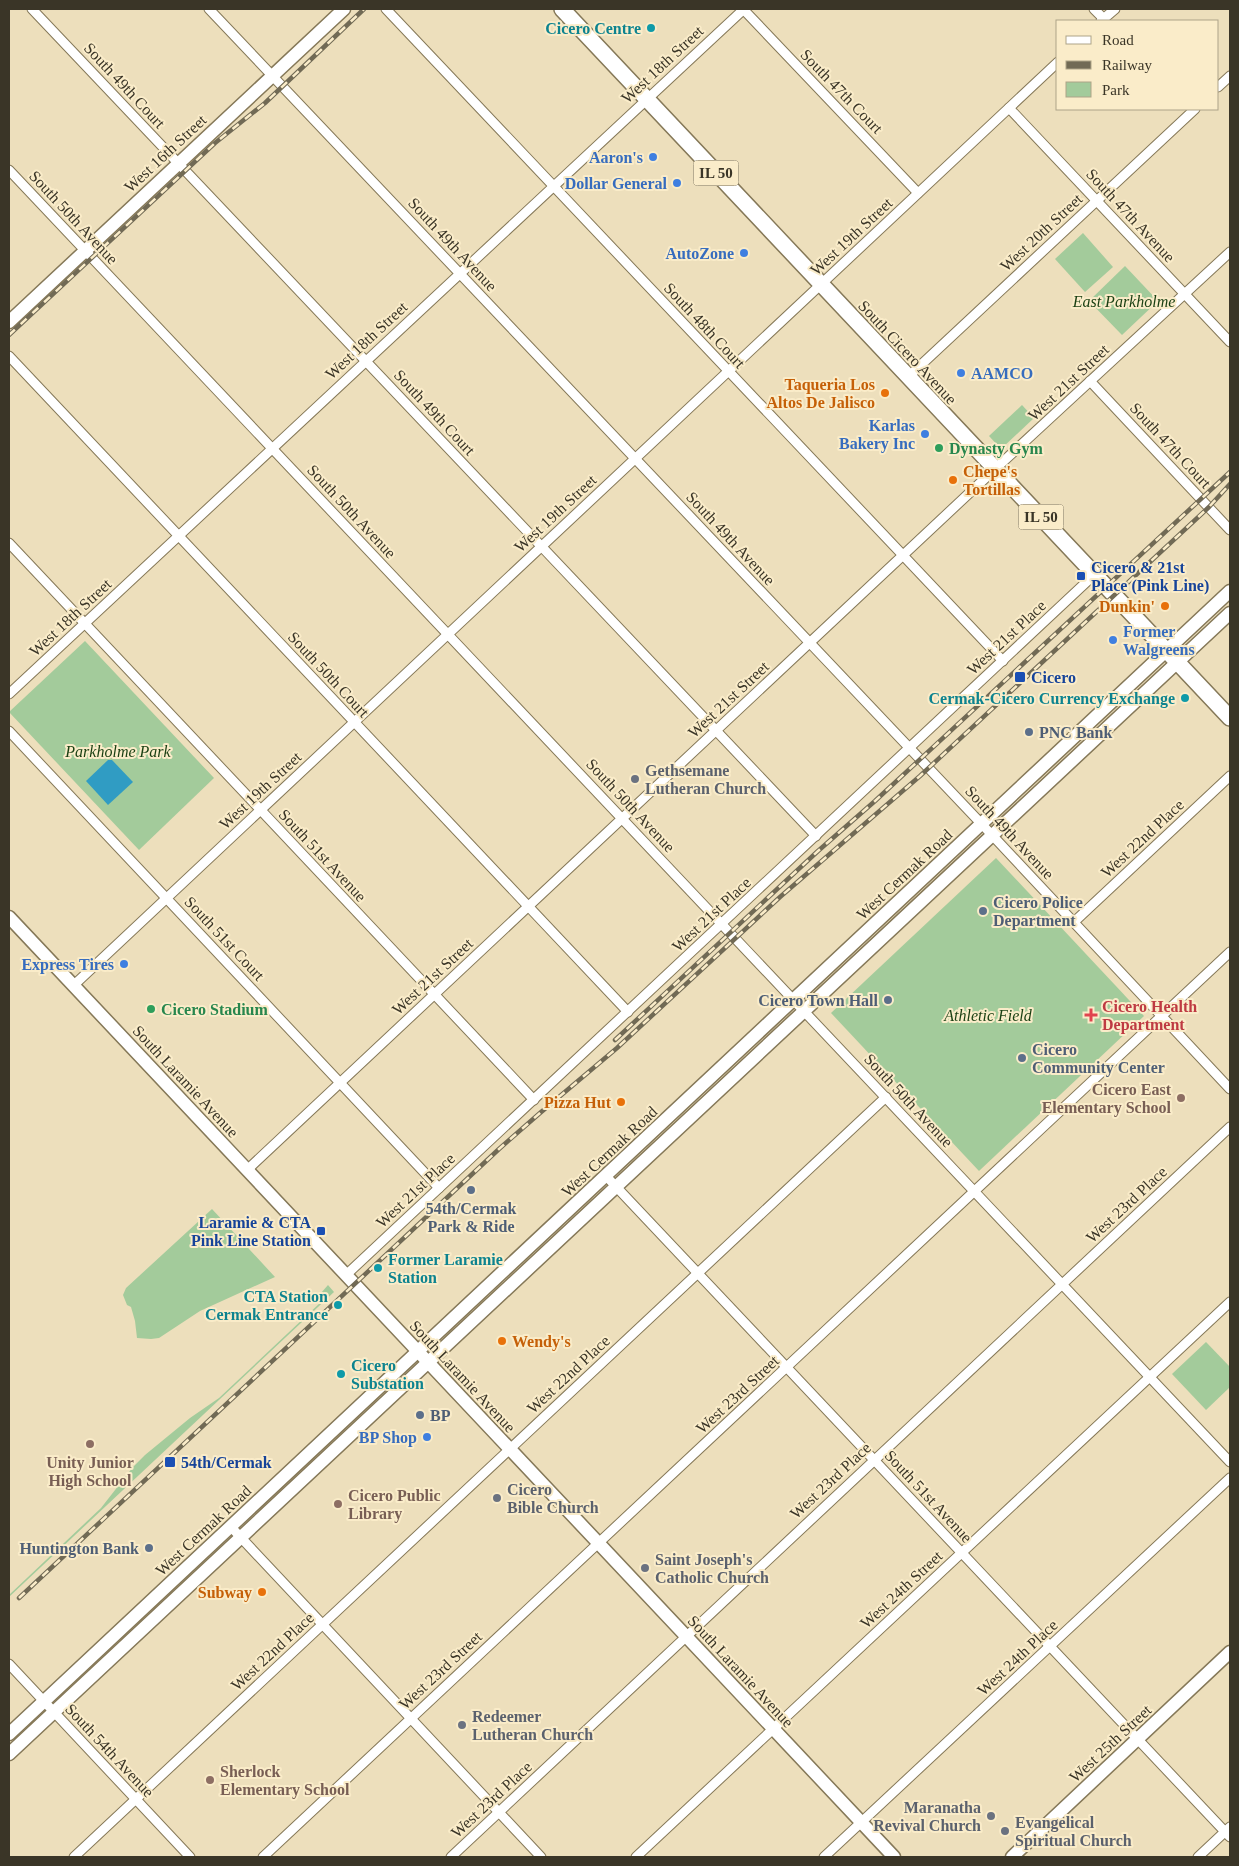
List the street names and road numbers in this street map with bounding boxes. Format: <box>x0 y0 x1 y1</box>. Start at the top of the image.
street label: West 18th Street <box>618 22 707 107</box>
street label: South 49th Court <box>81 39 169 132</box>
street label: South 47th Court <box>797 46 886 137</box>
street label: West 16th Street <box>121 111 210 196</box>
road number: IL 50 <box>694 160 738 186</box>
street label: South 47th Avenue <box>1083 165 1178 266</box>
street label: South 50th Avenue <box>26 167 121 268</box>
street label: West 20th Street <box>997 190 1086 275</box>
street label: South 49th Avenue <box>405 194 500 295</box>
street label: West 19th Street <box>807 194 896 279</box>
street label: South 48th Court <box>661 279 749 372</box>
street label: South Cicero Avenue <box>855 297 960 408</box>
street label: West 18th Street <box>322 298 411 383</box>
street label: West 21st Street <box>1025 340 1112 424</box>
street label: South 49th Court <box>391 366 479 459</box>
street label: South 47th Court <box>1127 399 1215 492</box>
street label: South 50th Avenue <box>304 461 399 562</box>
street label: West 19th Street <box>511 471 600 556</box>
street label: South 49th Avenue <box>683 488 778 589</box>
road number: IL 50 <box>1018 504 1064 530</box>
street label: West 18th Street <box>26 575 115 660</box>
street label: West 21st Place <box>964 597 1049 678</box>
street label: South 50th Court <box>285 628 373 721</box>
street label: West 21st Street <box>685 657 772 741</box>
street label: West 19th Street <box>216 748 305 833</box>
street label: South 50th Avenue <box>583 755 678 856</box>
street label: South 49th Avenue <box>962 782 1057 883</box>
street label: West 22nd Place <box>1098 796 1187 881</box>
street label: South 51st Avenue <box>276 806 370 905</box>
street label: West Cermak Road <box>853 826 955 923</box>
street label: West 21st Place <box>669 874 754 955</box>
street label: South 51st Court <box>181 893 268 984</box>
street label: West 21st Street <box>389 934 476 1018</box>
street label: South Laramie Avenue <box>130 1022 242 1141</box>
street label: South 50th Avenue <box>861 1050 956 1151</box>
street label: West Cermak Road <box>558 1103 660 1200</box>
street label: West 21st Place <box>373 1150 458 1231</box>
street label: West 23rd Place <box>1083 1163 1170 1246</box>
street label: South Laramie Avenue <box>407 1317 519 1436</box>
street label: West 22nd Place <box>524 1332 613 1417</box>
street label: West 23rd Street <box>693 1352 782 1437</box>
street label: West 23rd Place <box>787 1439 874 1522</box>
street label: South 51st Avenue <box>882 1447 976 1546</box>
street label: West Cermak Road <box>152 1482 254 1579</box>
street label: West 24th Street <box>857 1547 946 1632</box>
street label: West 22nd Place <box>228 1609 317 1694</box>
street label: South Laramie Avenue <box>685 1612 797 1731</box>
street label: West 24th Place <box>974 1616 1061 1699</box>
street label: West 23rd Street <box>396 1628 485 1713</box>
street label: South 54th Avenue <box>62 1700 157 1801</box>
street label: West 25th Street <box>1066 1701 1155 1786</box>
street label: West 23rd Place <box>448 1758 535 1841</box>

